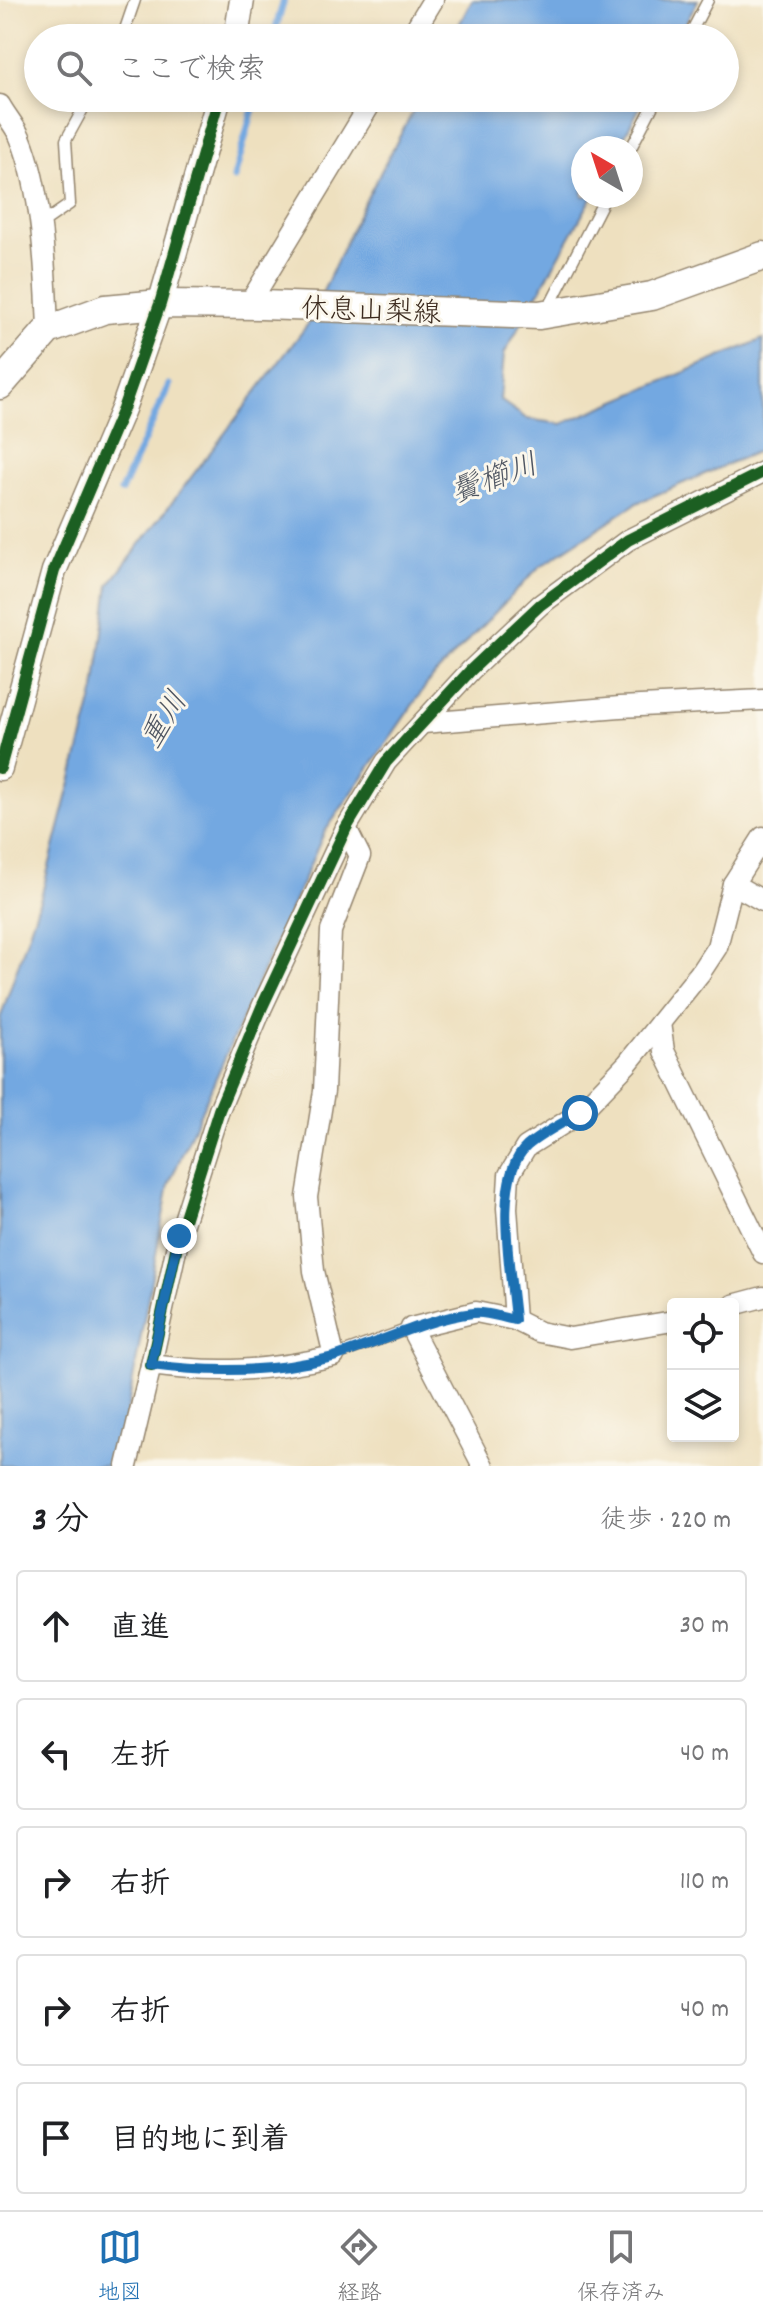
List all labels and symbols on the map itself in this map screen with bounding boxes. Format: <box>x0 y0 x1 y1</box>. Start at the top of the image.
north arrow <box>571 136 643 208</box>
street label: 休息山梨線 <box>300 292 441 336</box>
water label: 鬢櫛川 <box>446 446 545 517</box>
water label: 重川 <box>133 685 201 758</box>
route start <box>562 1095 598 1131</box>
route end <box>161 1218 197 1254</box>

